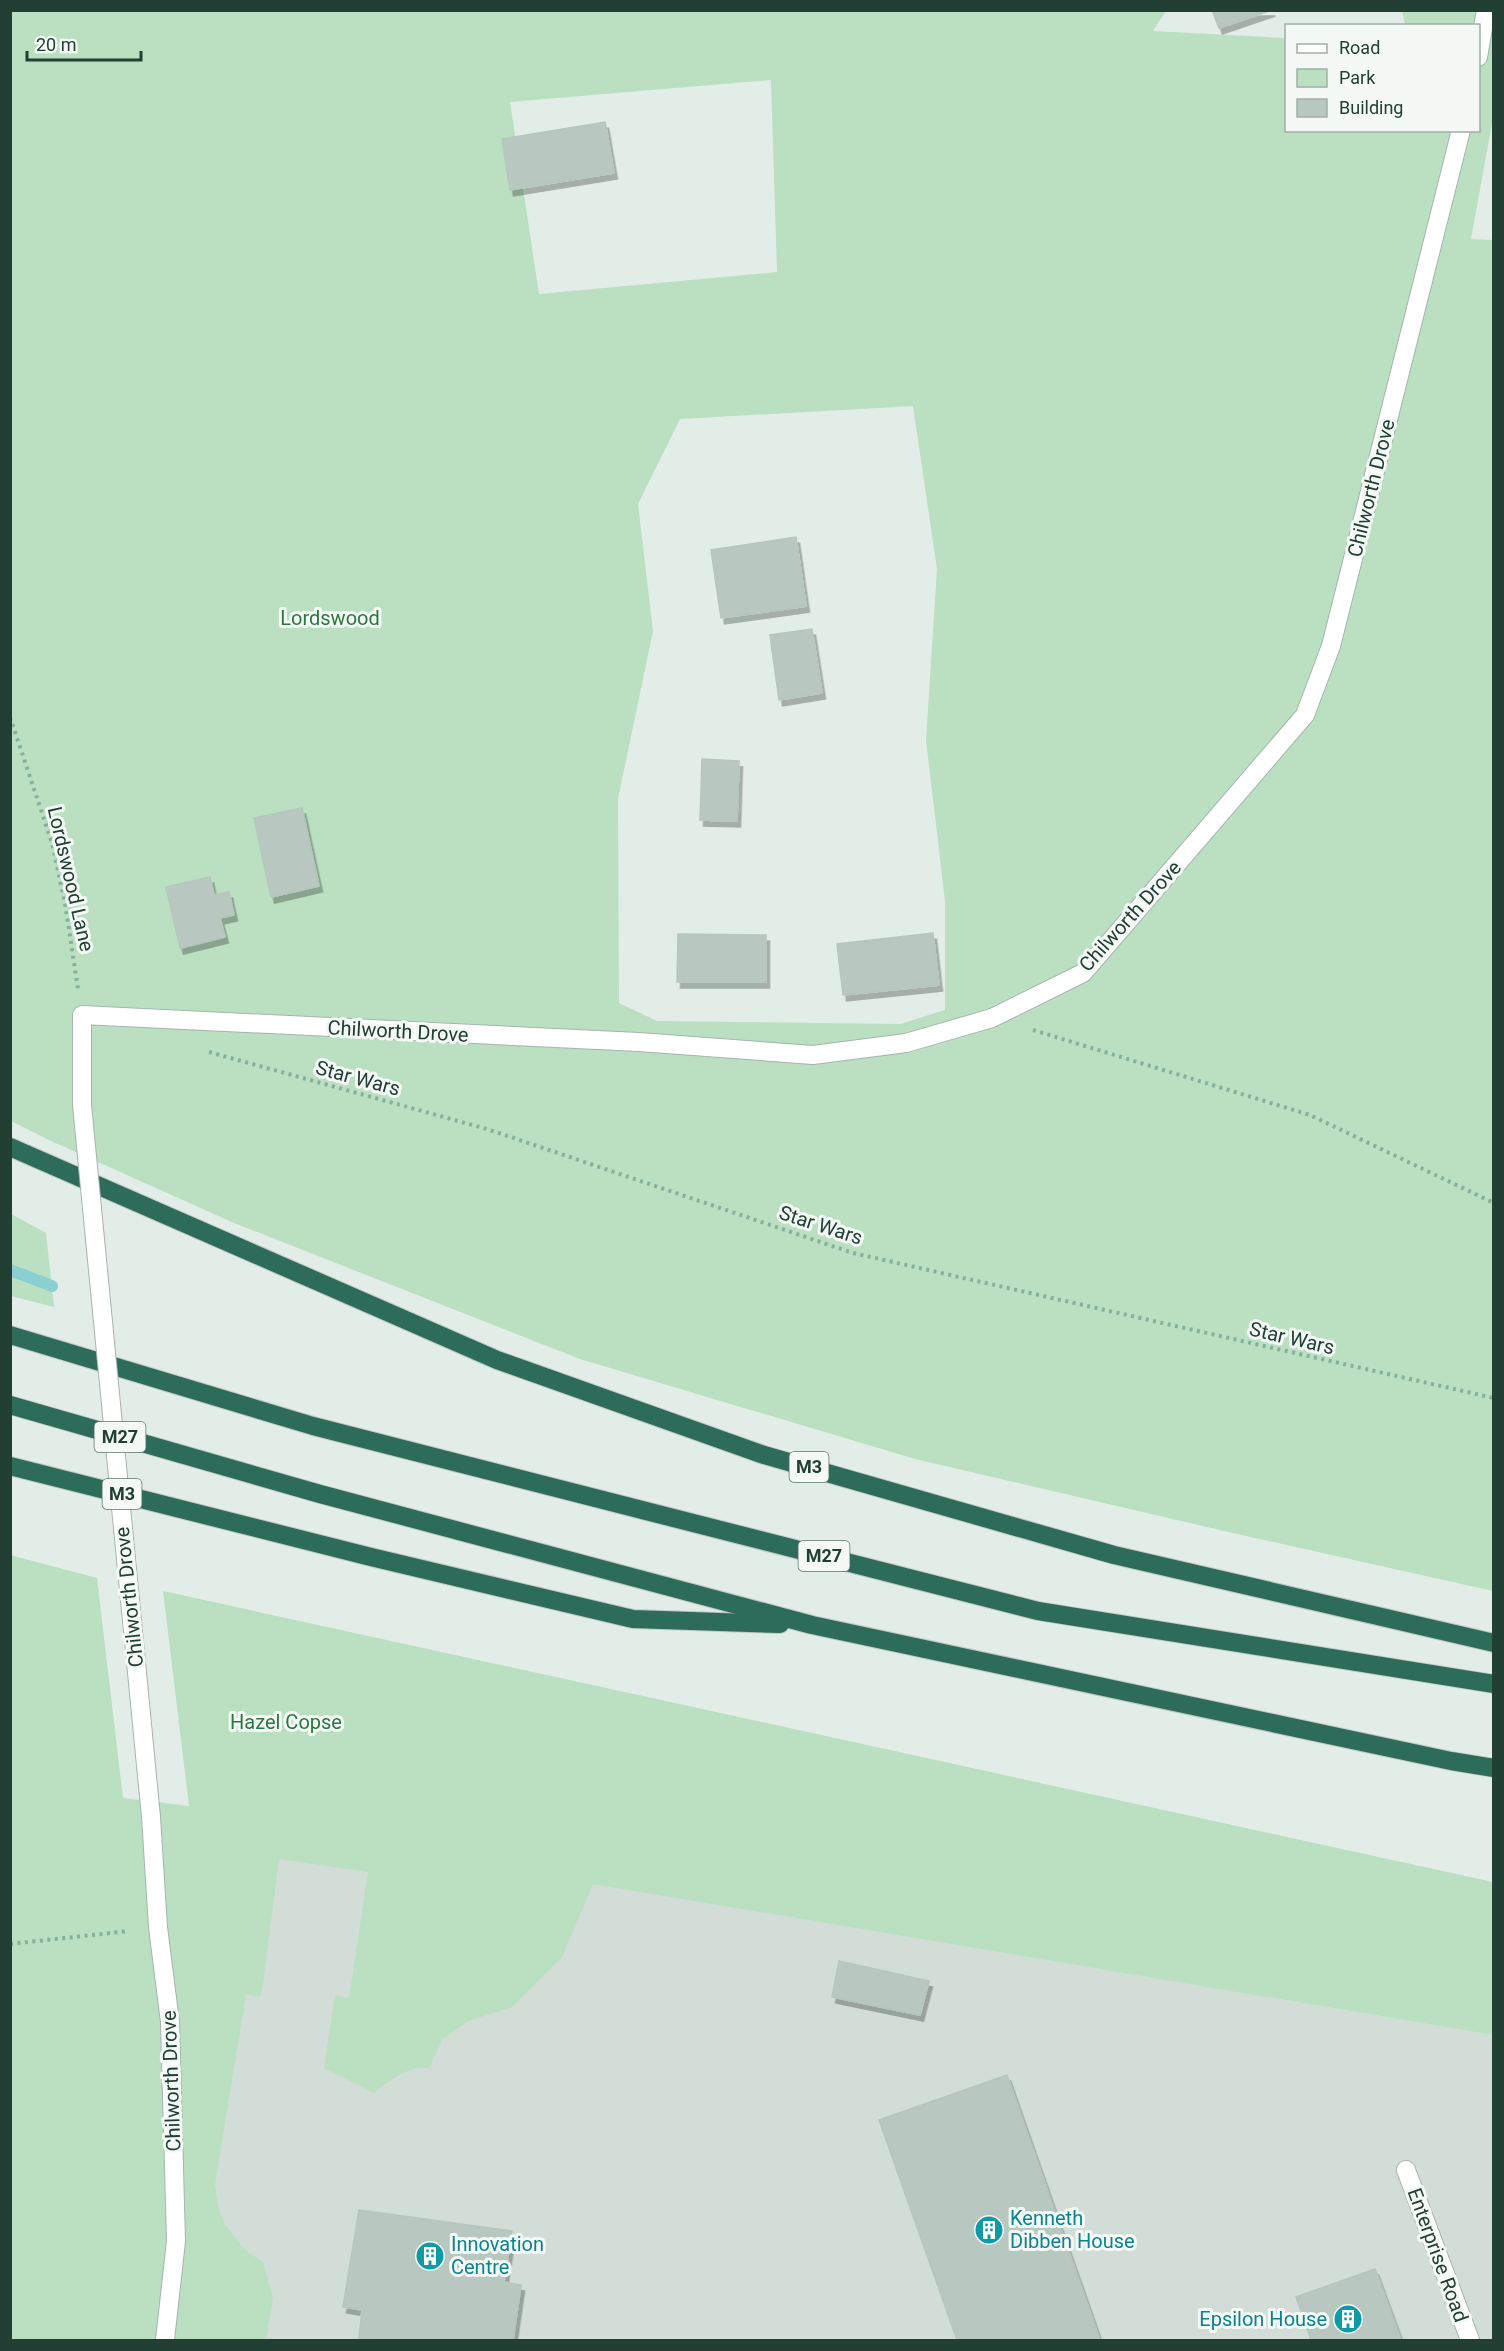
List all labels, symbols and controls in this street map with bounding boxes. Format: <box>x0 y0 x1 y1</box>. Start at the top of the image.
scale bar <box>27 24 141 62</box>
legend <box>1285 24 1480 132</box>
text: 20 m <box>36 34 76 55</box>
text: Road <box>1339 37 1380 58</box>
text: Park <box>1339 67 1376 88</box>
text: Building <box>1339 97 1403 118</box>
street label: Chilworth Drove <box>1342 417 1400 559</box>
park label: Lordswood <box>280 606 380 630</box>
street label: Lordswood Lane <box>43 804 99 954</box>
street label: Chilworth Drove <box>1074 856 1186 976</box>
street label: Chilworth Drove <box>327 1015 469 1047</box>
street label: Star Wars <box>313 1055 403 1101</box>
street label: Star Wars <box>776 1200 866 1250</box>
street label: Star Wars <box>1247 1317 1337 1359</box>
road number: M27 <box>94 1422 146 1452</box>
road number: M3 <box>790 1452 828 1482</box>
road number: M3 <box>102 1479 142 1509</box>
street label: Chilworth Drove <box>110 1526 148 1668</box>
road number: M27 <box>798 1541 850 1571</box>
park label: Hazel Copse <box>230 1710 342 1734</box>
street label: Chilworth Drove <box>157 2010 185 2152</box>
street label: Enterprise Road <box>1403 2185 1473 2325</box>
place label: Kenneth Dibben House <box>1010 2206 1135 2253</box>
building icon: Kenneth Dibben House <box>973 2214 1005 2246</box>
place label: Innovation Centre <box>451 2232 544 2279</box>
building icon: Innovation Centre <box>414 2240 446 2272</box>
building icon: Epsilon House <box>1332 2303 1364 2335</box>
place label: Epsilon House <box>1199 2307 1327 2331</box>

